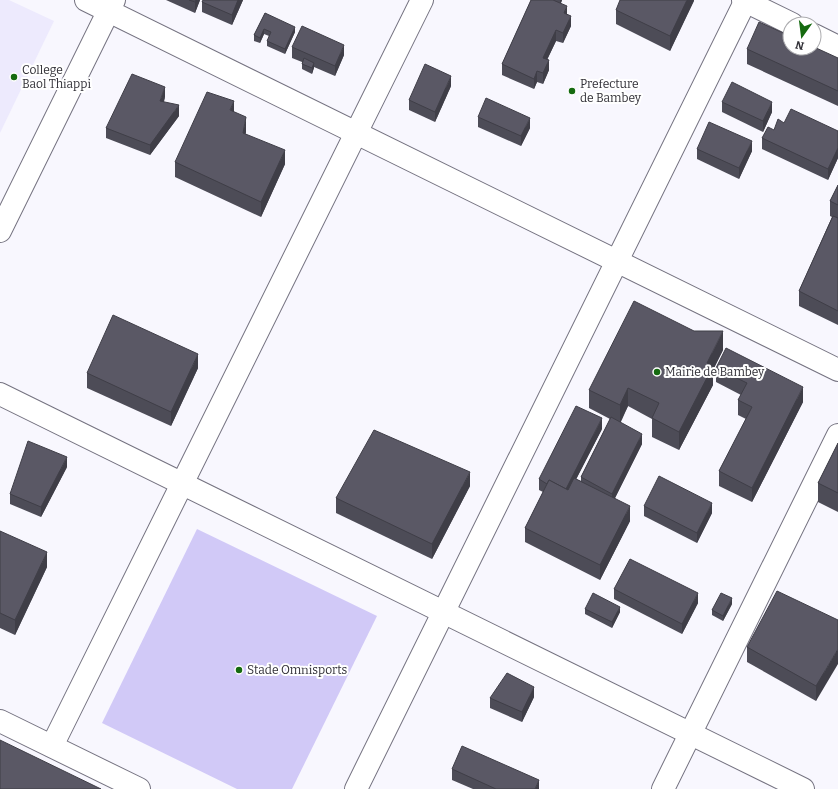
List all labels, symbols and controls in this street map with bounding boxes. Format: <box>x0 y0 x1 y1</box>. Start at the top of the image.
north arrow <box>782 16 822 56</box>
text: N <box>794 38 805 53</box>
place label: College Baol Thiappi <box>22 63 91 91</box>
marker: College Baol Thiappi <box>9 72 19 82</box>
place label: Prefecture de Bambey <box>580 77 642 105</box>
marker: Prefecture de Bambey <box>567 86 577 96</box>
place label: Mairie de Bambey <box>665 365 765 379</box>
marker: Mairie de Bambey <box>652 367 662 377</box>
place label: Stade Omnisports <box>247 663 348 677</box>
marker: Stade Omnisports <box>234 665 244 675</box>

